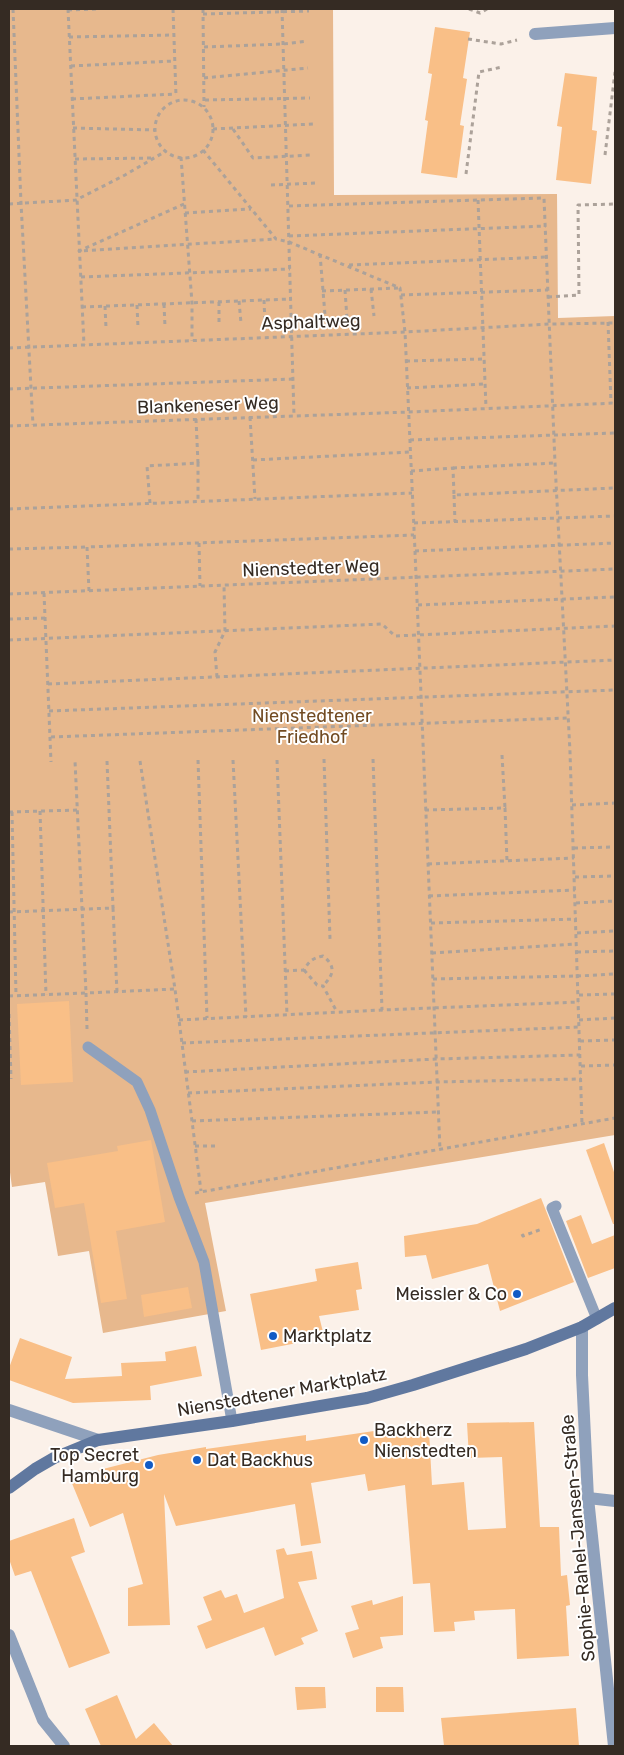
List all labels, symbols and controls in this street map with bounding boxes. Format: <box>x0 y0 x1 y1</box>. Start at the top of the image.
street label: Asphaltweg <box>261 309 361 335</box>
street label: Blankeneser Weg <box>137 392 279 418</box>
street label: Nienstedter Weg <box>242 555 380 581</box>
park label: Nienstedtener Friedhof <box>252 705 372 748</box>
place label: Meissler & Co <box>395 1283 507 1305</box>
marker: Meissler & Co <box>511 1288 523 1300</box>
place label: Marktplatz <box>283 1325 372 1347</box>
marker: Marktplatz <box>267 1330 279 1342</box>
street label: Nienstedtener Marktplatz <box>176 1363 388 1421</box>
street label: Sophie-Rahel-Jansen-Straße <box>556 1413 600 1663</box>
place label: Backherz Nienstedten <box>374 1419 477 1462</box>
marker: Backherz Nienstedten <box>358 1434 370 1446</box>
place label: Top Secret Hamburg <box>50 1444 139 1487</box>
place label: Dat Backhus <box>207 1449 313 1471</box>
marker: Dat Backhus <box>191 1454 203 1466</box>
marker: Top Secret Hamburg <box>143 1459 155 1471</box>

